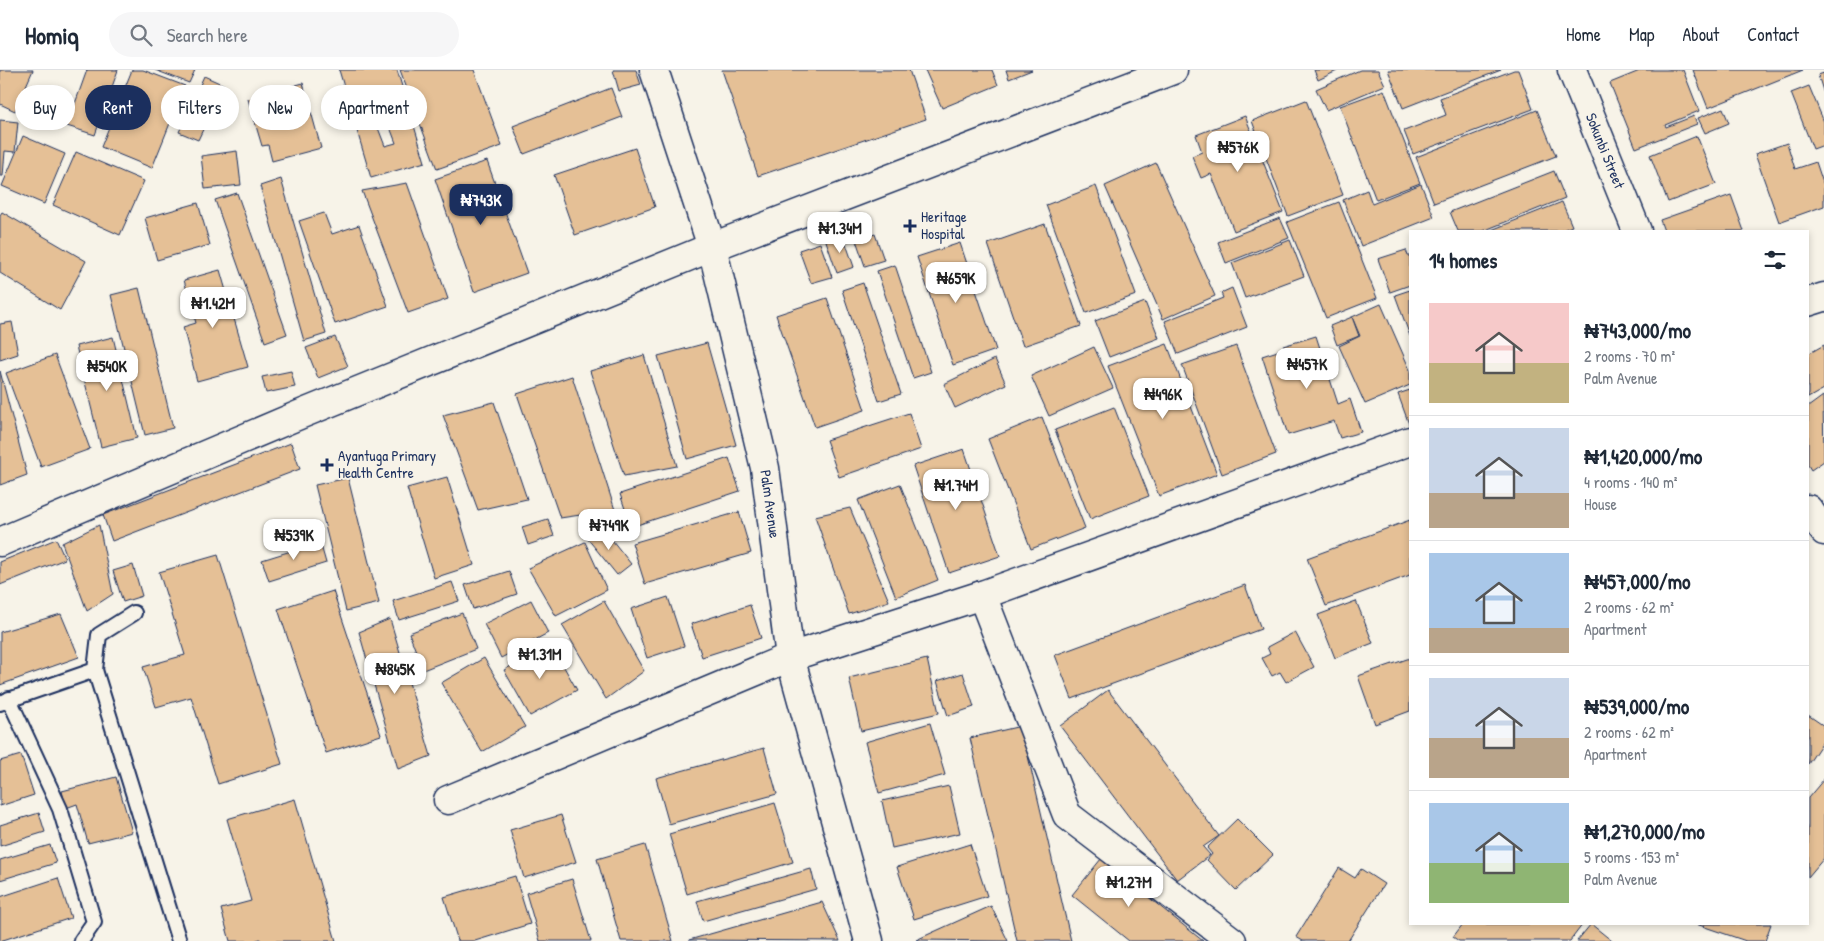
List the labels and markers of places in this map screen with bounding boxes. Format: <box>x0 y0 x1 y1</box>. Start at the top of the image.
pin: ₦576K <box>1203 131 1273 173</box>
pin: ₦743K <box>446 184 516 226</box>
place label: Heritage Hospital <box>921 206 967 244</box>
pin: ₦1.34M <box>799 212 881 254</box>
marker: Heritage Hospital <box>903 219 917 233</box>
pin: ₦659K <box>921 262 991 304</box>
pin: ₦1.42M <box>172 286 254 329</box>
pin: ₦457K <box>1272 348 1342 390</box>
pin: ₦540K <box>72 350 142 392</box>
pin: ₦496K <box>1128 378 1198 420</box>
place label: Ayantuga Primary Health Centre <box>338 445 436 483</box>
marker: Ayantuga Primary Health Centre <box>320 458 334 472</box>
pin: ₦1.74M <box>915 468 997 511</box>
pin: ₦749K <box>574 508 644 551</box>
pin: ₦539K <box>259 518 329 561</box>
pin: ₦1.31M <box>499 638 581 680</box>
pin: ₦845K <box>360 652 430 695</box>
pin: ₦1.27M <box>1088 866 1170 908</box>

